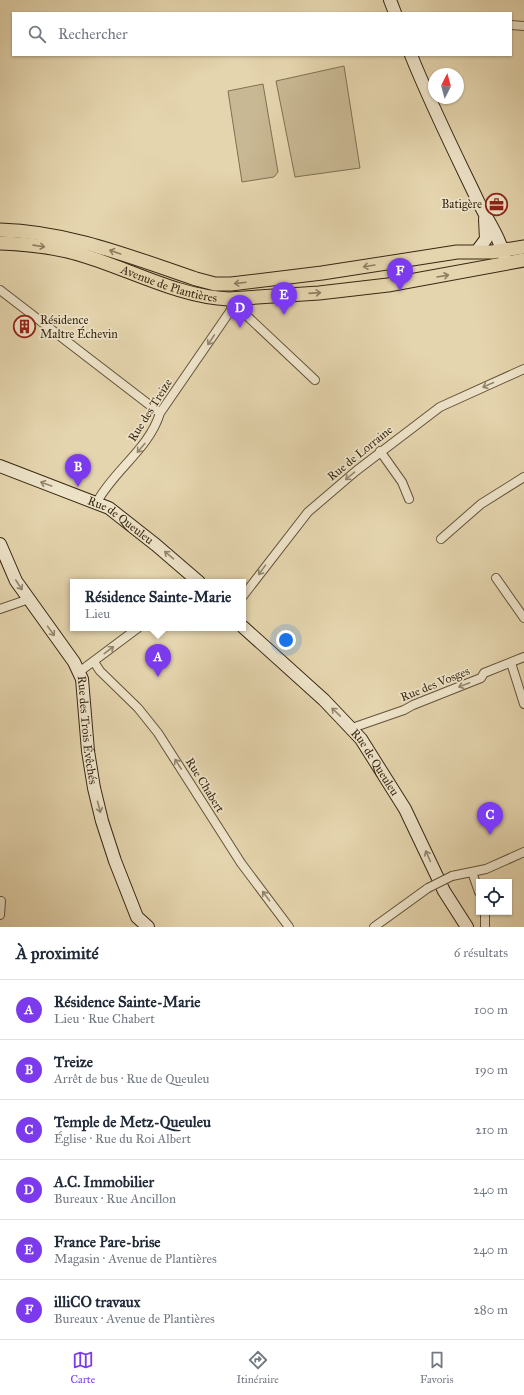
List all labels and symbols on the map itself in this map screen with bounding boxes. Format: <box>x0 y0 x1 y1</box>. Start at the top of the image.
north arrow <box>428 68 464 104</box>
office icon: Batigère <box>484 191 510 217</box>
place label: Batigère <box>441 197 482 212</box>
one-way arrow <box>32 242 45 250</box>
one-way arrow <box>110 247 122 255</box>
pin: F <box>387 258 413 291</box>
street label: Avenue de Plantières <box>118 262 218 305</box>
one-way arrow <box>363 262 376 270</box>
one-way arrow <box>436 272 449 280</box>
one-way arrow <box>234 279 247 287</box>
pin: E <box>271 282 297 315</box>
one-way arrow <box>308 290 321 297</box>
pin: D <box>227 295 253 328</box>
place label: Résidence Maître Échevin <box>40 313 118 341</box>
building icon: Résidence Maître Échevin <box>12 314 38 340</box>
one-way arrow <box>207 334 215 345</box>
street label: Rue des Treize <box>125 376 175 444</box>
one-way arrow <box>483 382 495 389</box>
street label: Rue de Lorraine <box>325 422 395 484</box>
one-way arrow <box>136 443 145 453</box>
pin: B <box>65 454 91 487</box>
one-way arrow <box>344 471 355 480</box>
one-way arrow <box>41 479 53 487</box>
street label: Rue de Queuleu <box>86 493 157 548</box>
one-way arrow <box>164 551 175 560</box>
one-way arrow <box>258 565 266 576</box>
one-way arrow <box>16 579 24 591</box>
one-way arrow <box>47 625 56 636</box>
your location <box>276 630 296 650</box>
pin: A <box>145 644 171 677</box>
one-way arrow <box>103 646 114 655</box>
street label: Rue des Vosges <box>398 664 472 705</box>
street label: Rue des Trois Évêchés <box>75 675 100 785</box>
one-way arrow <box>459 681 471 689</box>
one-way arrow <box>331 707 341 717</box>
street label: Rue de Queuleu <box>348 726 402 799</box>
street label: Rue Chabert <box>183 755 228 816</box>
one-way arrow <box>174 758 182 770</box>
one-way arrow <box>96 801 103 814</box>
pin: C <box>477 802 503 835</box>
one-way arrow <box>424 851 431 863</box>
one-way arrow <box>261 891 270 902</box>

